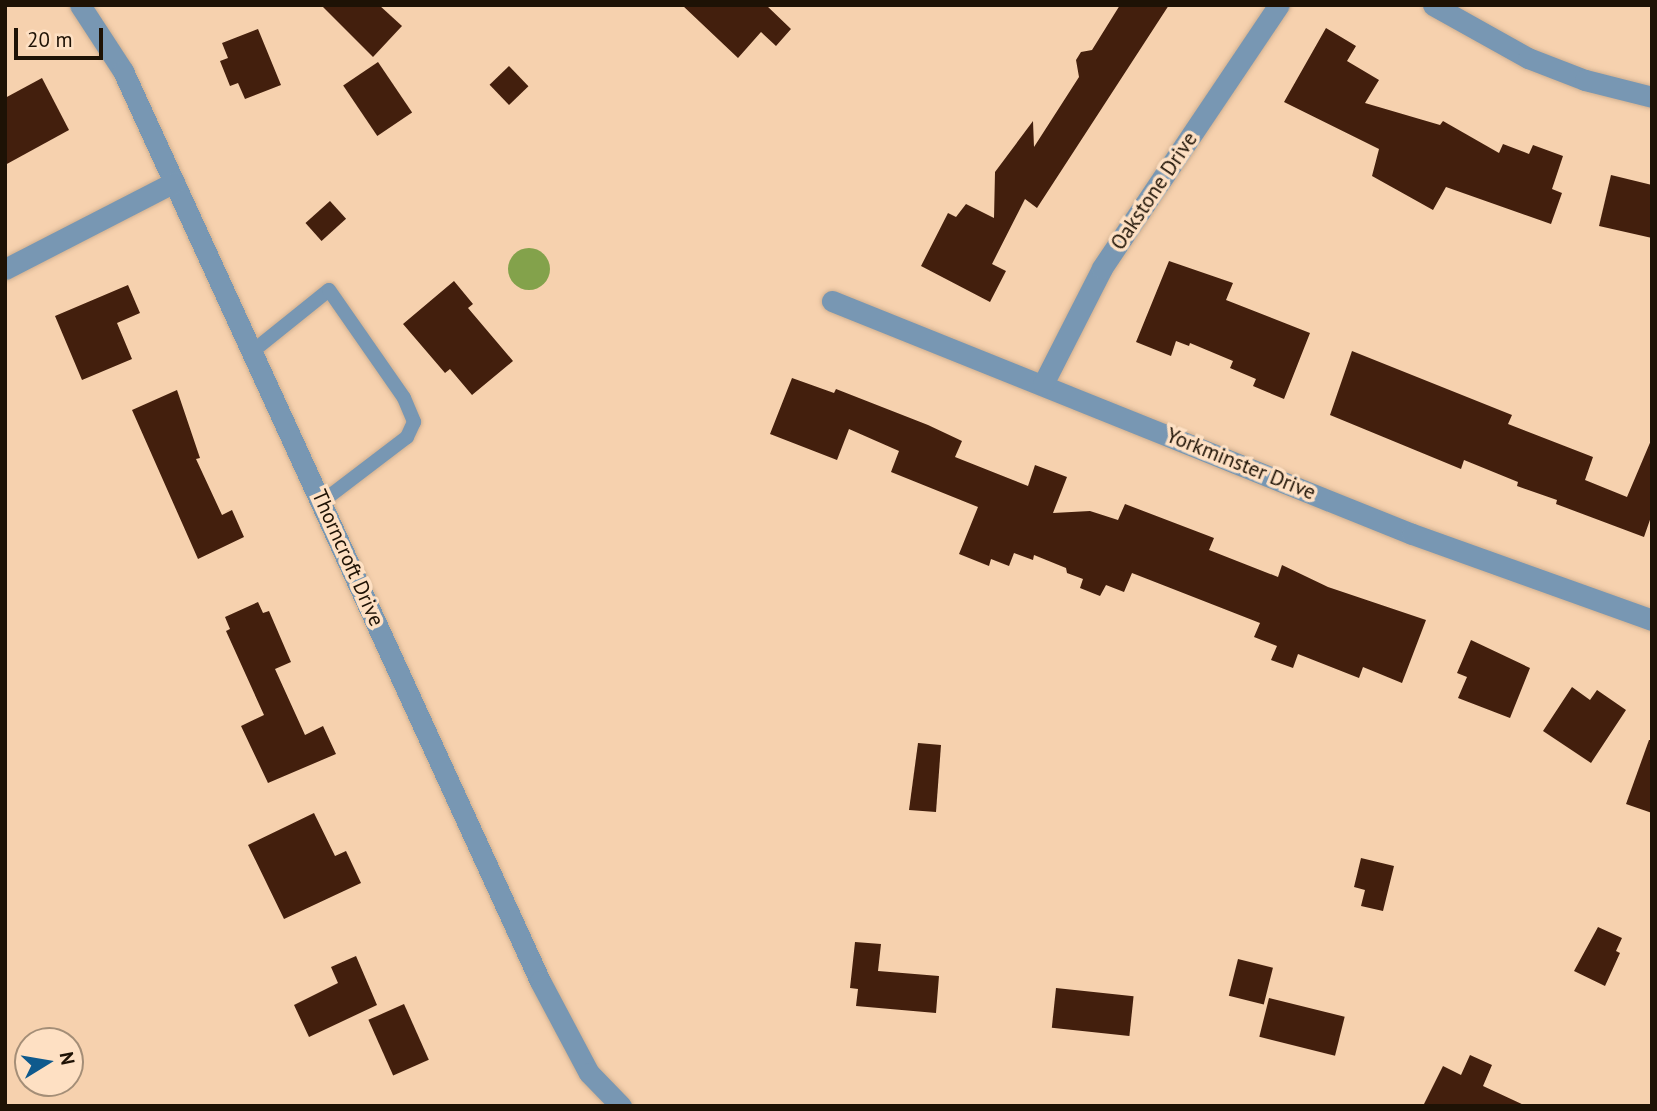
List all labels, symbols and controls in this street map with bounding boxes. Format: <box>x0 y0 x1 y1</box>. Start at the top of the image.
scale bar <box>18 14 107 58</box>
text: 20 m <box>27 26 73 53</box>
street label: Oakstone Drive <box>1105 127 1203 255</box>
street label: Yorkminster Drive <box>1163 423 1319 505</box>
street label: Thorncroft Drive <box>307 486 389 630</box>
north arrow <box>14 1027 84 1097</box>
text: N <box>55 1050 81 1067</box>

